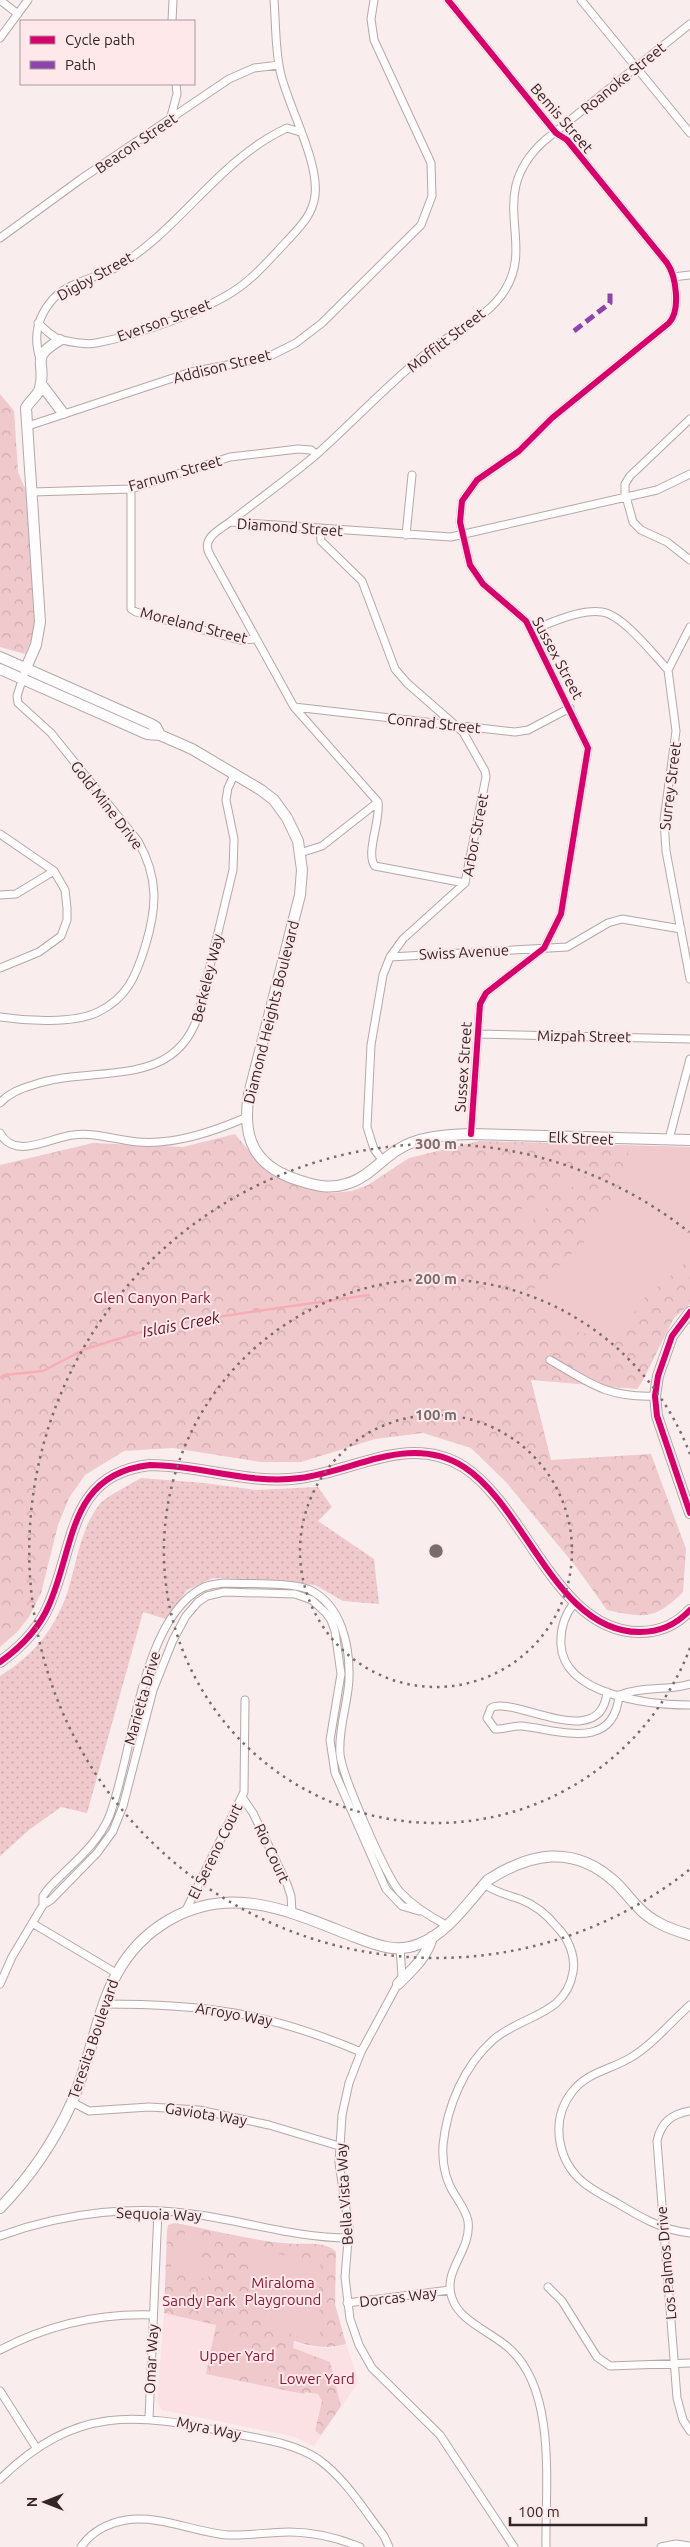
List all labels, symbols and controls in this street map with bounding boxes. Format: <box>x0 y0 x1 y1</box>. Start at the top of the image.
legend <box>20 20 195 85</box>
text: Cycle path <box>65 31 135 48</box>
street label: Roanoke Street <box>577 39 669 117</box>
text: Path <box>65 56 96 73</box>
street label: Bemis Street <box>527 80 597 156</box>
street label: Beacon Street <box>92 109 180 177</box>
street label: Digby Street <box>54 248 136 304</box>
street label: Everson Street <box>115 295 213 345</box>
street label: Moffitt Street <box>404 304 488 376</box>
street label: Addison Street <box>171 346 273 386</box>
street label: Farnum Street <box>126 452 224 494</box>
street label: Diamond Street <box>236 515 344 539</box>
street label: Moreland Street <box>139 603 250 647</box>
street label: Sussex Street <box>529 614 587 702</box>
street label: Conrad Street <box>386 710 482 736</box>
street label: Surrey Street <box>656 741 684 831</box>
street label: Gold Mine Drive <box>67 757 147 853</box>
street label: Arbor Street <box>459 792 491 878</box>
street label: Diamond Heights Boulevard <box>240 919 302 1105</box>
street label: Berkeley Way <box>188 932 226 1024</box>
street label: Swiss Avenue <box>419 941 509 963</box>
street label: Sussex Street <box>451 1021 475 1113</box>
street label: Mizpah Street <box>537 1027 631 1045</box>
street label: Elk Street <box>548 1128 614 1148</box>
text: 300 m <box>415 1135 457 1152</box>
text: 200 m <box>415 1270 457 1287</box>
park label: Glen Canyon Park <box>93 1289 211 1306</box>
water label: Islais Creek <box>141 1308 222 1340</box>
text: 100 m <box>415 1406 457 1423</box>
centre of rings <box>427 1542 445 1560</box>
street label: Marietta Drive <box>120 1649 164 1747</box>
street label: El Sereno Court <box>184 1800 246 1902</box>
street label: Rio Court <box>251 1821 293 1885</box>
street label: Teresita Boulevard <box>65 1977 121 2101</box>
street label: Arroyo Way <box>194 1999 274 2029</box>
street label: Gaviota Way <box>164 2099 248 2129</box>
street label: Bella Vista Way <box>332 2142 356 2246</box>
street label: Sequoia Way <box>116 2204 202 2224</box>
street label: Los Palmos Drive <box>653 2205 679 2321</box>
park label: Miraloma Playground <box>245 2274 321 2308</box>
street label: Dorcas Way <box>358 2284 438 2310</box>
park label: Sandy Park <box>162 2292 236 2309</box>
street label: Omar Way <box>141 2324 161 2394</box>
park label: Upper Yard <box>199 2347 275 2364</box>
park label: Lower Yard <box>279 2370 355 2387</box>
street label: Myra Way <box>175 2413 243 2443</box>
north arrow <box>20 2477 70 2527</box>
scale bar <box>510 2494 646 2526</box>
text: N <box>24 2497 40 2507</box>
text: 100 m <box>518 2503 560 2520</box>

